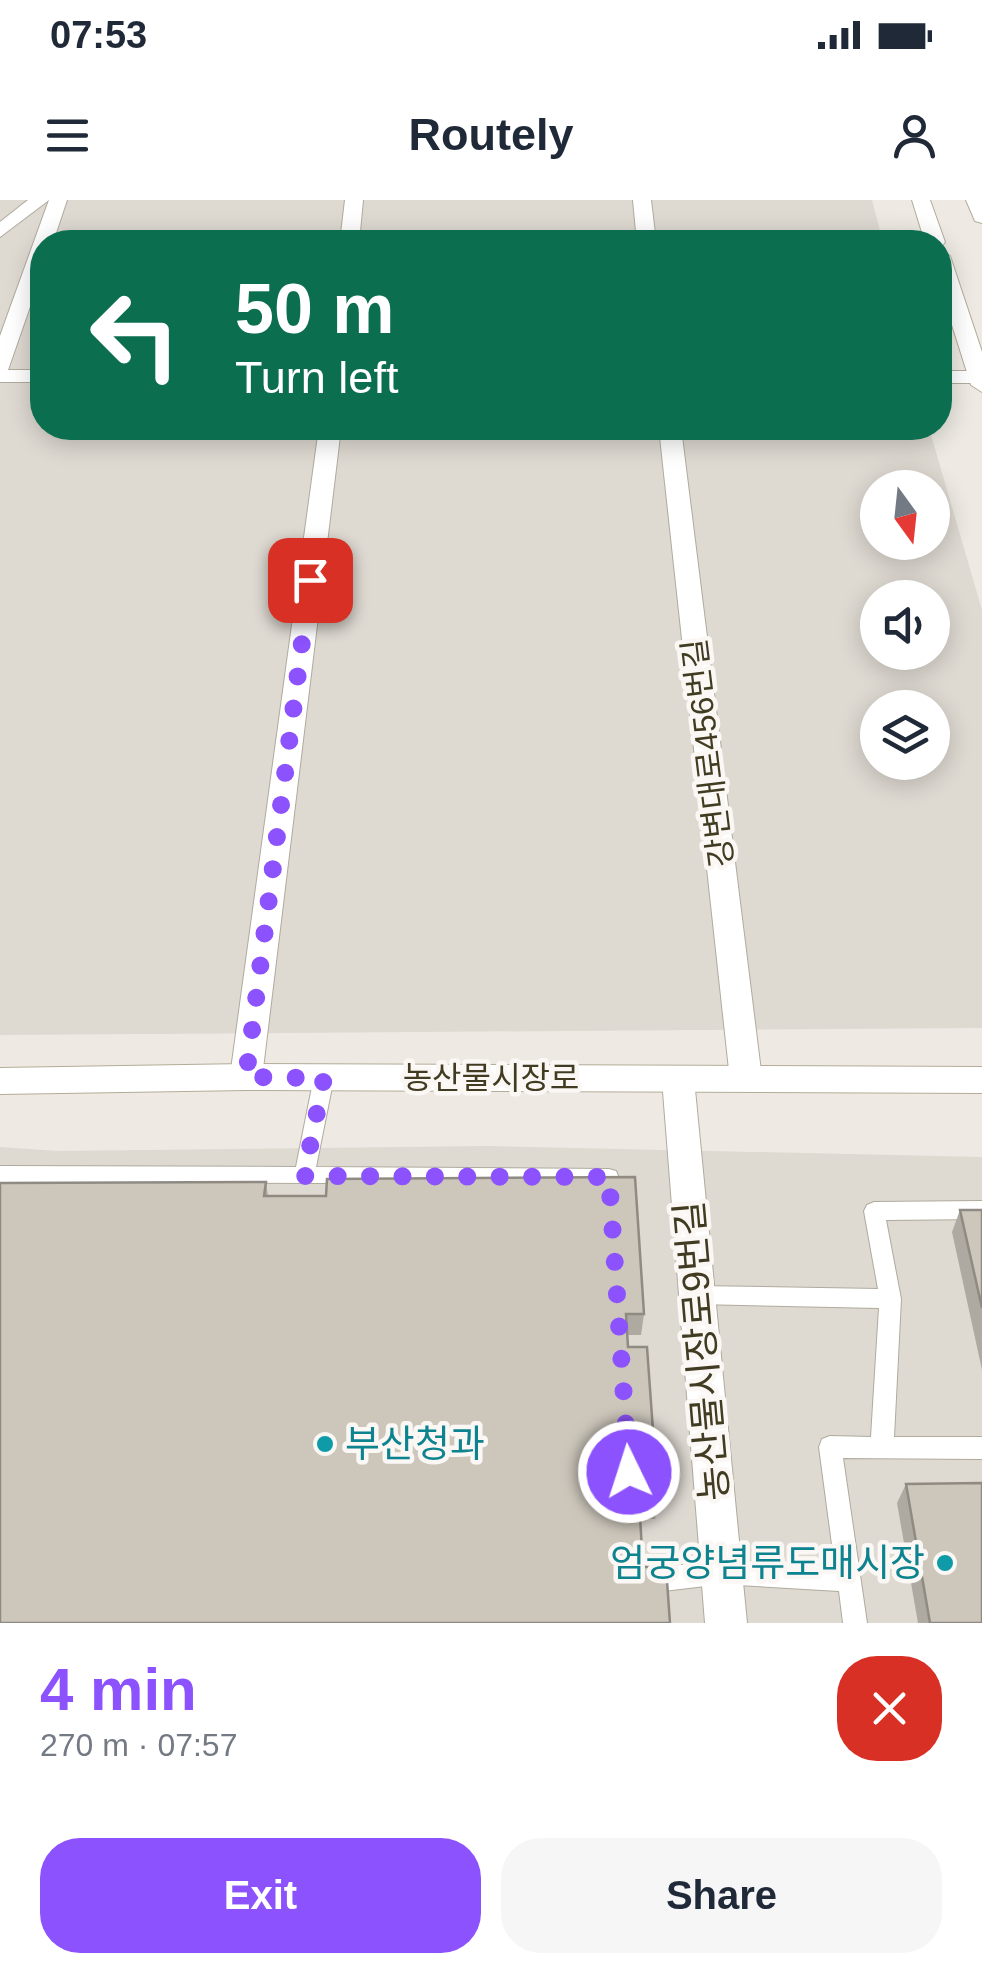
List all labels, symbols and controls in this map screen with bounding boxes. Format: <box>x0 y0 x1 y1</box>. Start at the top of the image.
text: 07:53 <box>50 14 147 56</box>
icon: menu <box>40 108 95 163</box>
icon: person <box>887 108 942 163</box>
text: Routely <box>408 109 574 160</box>
icon: left <box>70 270 200 400</box>
text: 50 m <box>235 270 395 348</box>
text: Turn left <box>235 352 398 403</box>
north arrow <box>860 470 950 560</box>
map controls <box>860 470 950 780</box>
pin <box>268 538 353 623</box>
icon: arrive <box>283 553 338 608</box>
button: sound <box>860 580 950 670</box>
street label: 강변대로456번길 <box>676 637 740 869</box>
button: layers <box>860 690 950 780</box>
street label: 농산물시장로 <box>403 1060 579 1096</box>
street label: 농산물시장로9번길 <box>668 1199 736 1503</box>
position arrow <box>577 1420 681 1524</box>
place label: 부산청과 <box>345 1423 485 1465</box>
marker: 부산청과 <box>314 1433 336 1455</box>
place label: 엄궁양념류도매시장 <box>610 1542 925 1584</box>
marker: 엄궁양념류도매시장 <box>934 1552 956 1574</box>
text: 4 min <box>40 1656 197 1723</box>
button: close <box>837 1656 942 1761</box>
text: 270 m · 07:57 <box>40 1727 237 1763</box>
button: Exit <box>40 1838 481 1953</box>
button: Share <box>501 1838 942 1953</box>

